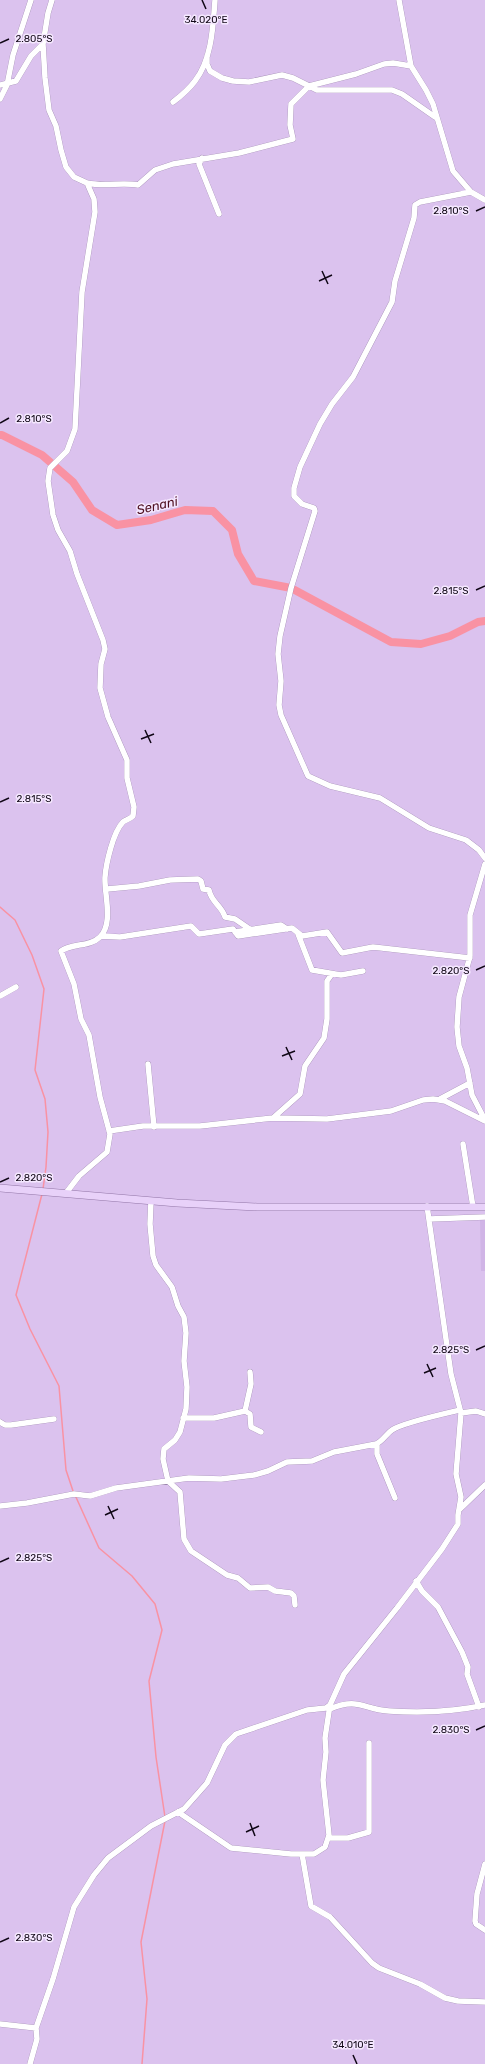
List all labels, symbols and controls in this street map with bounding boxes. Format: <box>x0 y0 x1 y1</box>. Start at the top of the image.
text: 34.020°E <box>185 14 227 26</box>
text: 2.805°S <box>15 33 53 45</box>
text: 2.810°S <box>433 205 469 217</box>
text: 2.810°S <box>16 413 52 425</box>
water label: Senani <box>135 493 180 518</box>
text: 2.815°S <box>434 585 468 597</box>
text: 2.815°S <box>17 793 51 805</box>
text: 2.820°S <box>433 965 469 977</box>
text: 2.820°S <box>16 1172 52 1184</box>
text: 2.825°S <box>433 1344 469 1356</box>
text: 2.825°S <box>16 1552 52 1564</box>
text: 2.830°S <box>432 1724 470 1736</box>
text: 2.830°S <box>15 1932 53 1944</box>
text: 34.010°E <box>332 2039 374 2051</box>

